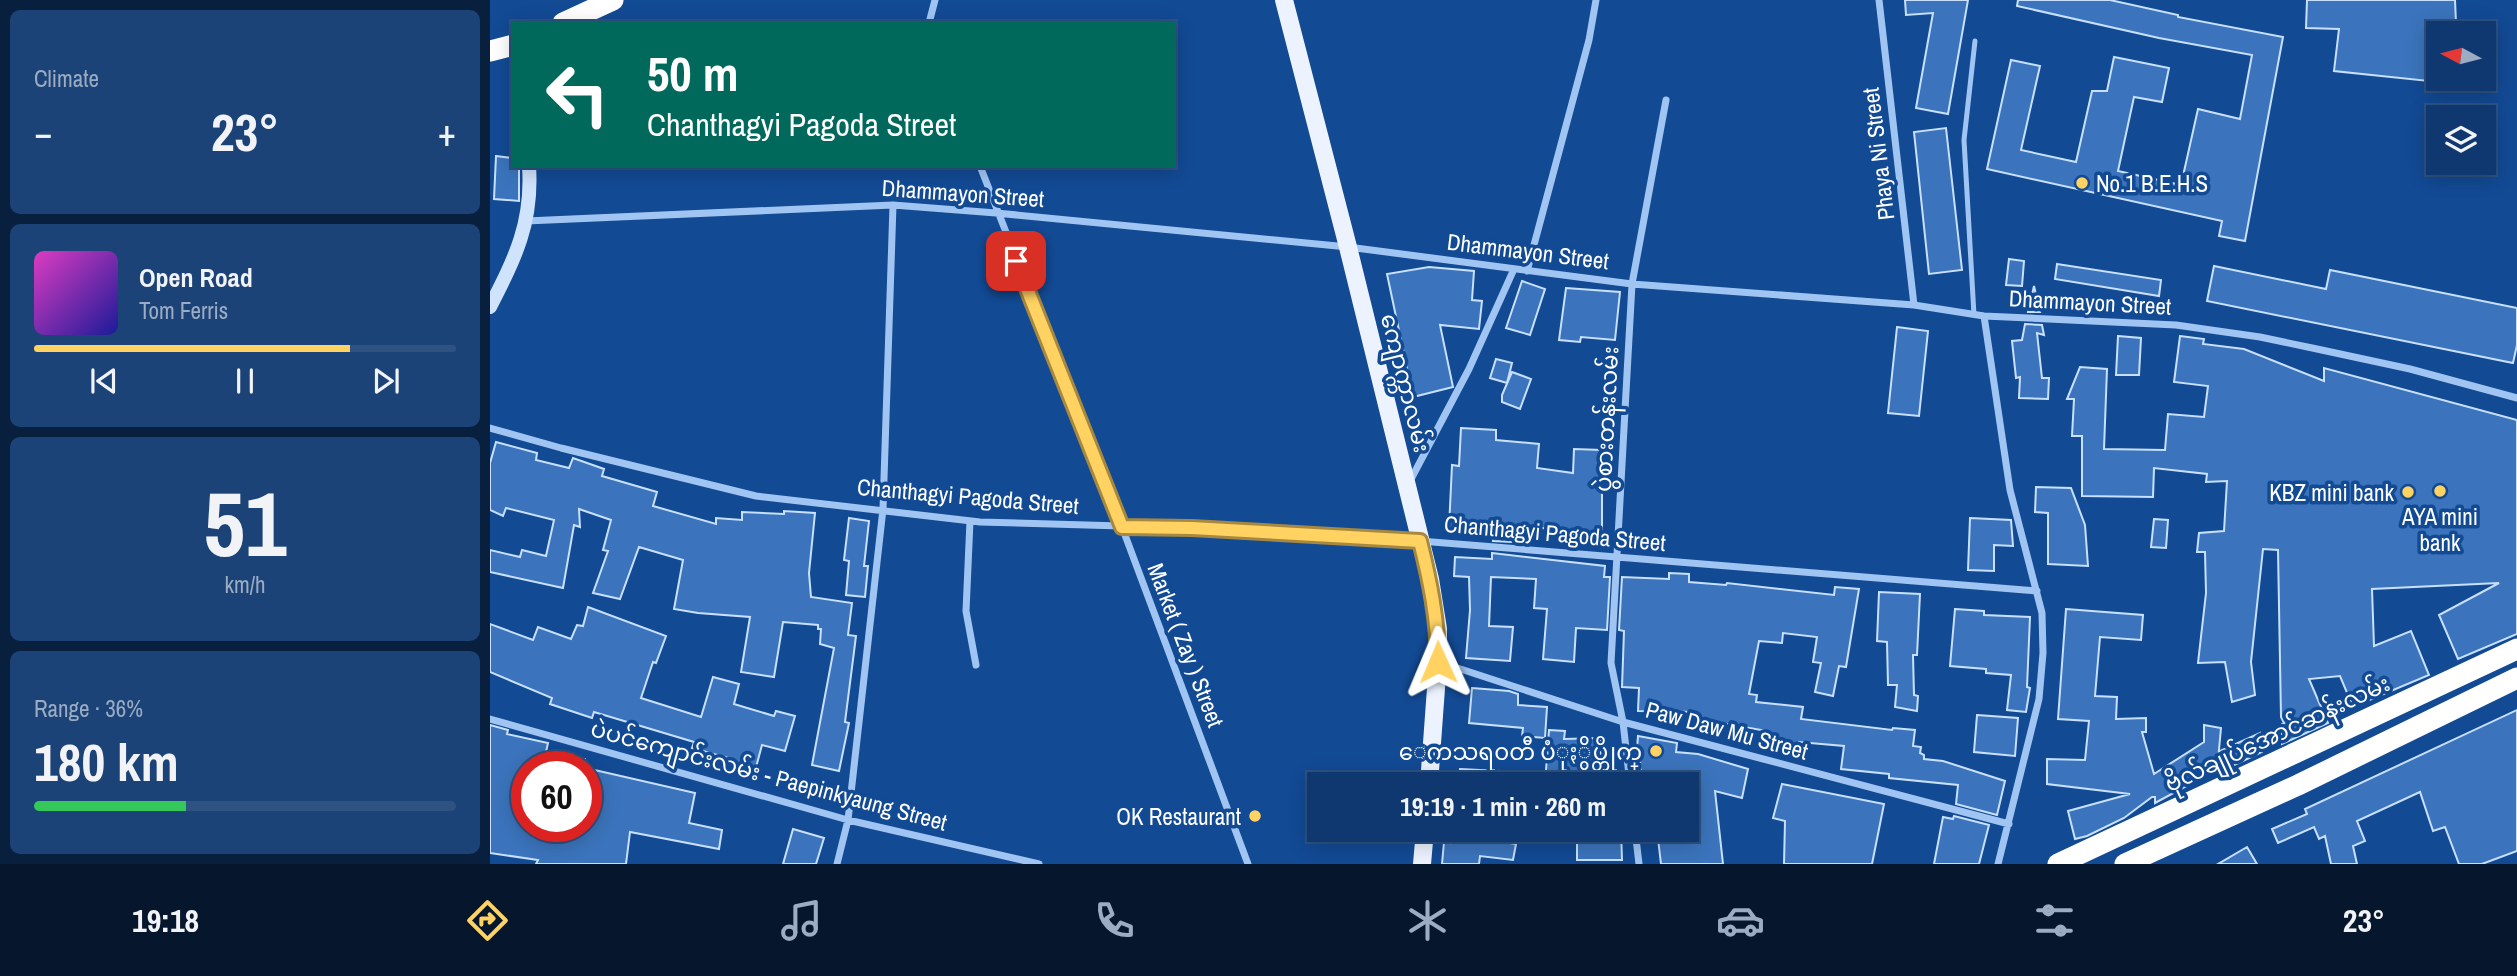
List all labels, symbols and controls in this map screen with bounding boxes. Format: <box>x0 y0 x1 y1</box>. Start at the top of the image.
north arrow <box>2426 21 2496 91</box>
map controls <box>2426 21 2496 175</box>
text: 50 m <box>647 40 739 106</box>
icon: left <box>532 49 623 140</box>
text: Climate <box>34 63 99 94</box>
street label: Phaya Ni Street <box>1855 86 1901 222</box>
text: 23° <box>211 97 279 167</box>
text: Chanthagyi Pagoda Street <box>647 103 956 146</box>
button: layers <box>2426 105 2496 175</box>
text: − <box>34 107 52 158</box>
text: + <box>438 107 456 158</box>
place label: No.1 B.E.H.S <box>2096 168 2208 199</box>
street label: Dhammayon Street <box>881 172 1045 214</box>
marker: No.1 B.E.H.S <box>2074 175 2090 191</box>
street label: Dhammayon Street <box>1445 226 1611 276</box>
pin <box>986 231 1046 291</box>
icon: arrive <box>997 242 1035 280</box>
text: Open Road <box>139 260 253 295</box>
street label: Dhammayon Street <box>2008 282 2172 322</box>
text: Tom Ferris <box>139 295 228 326</box>
street label: ကျောက္ကာလမ်း <box>1370 310 1438 457</box>
street label: ပွဲစားတန်းလမ်း <box>1587 345 1629 493</box>
icon: previous <box>85 362 123 400</box>
icon: pause <box>226 362 264 400</box>
icon: next <box>367 362 405 400</box>
text: 51 <box>204 462 287 584</box>
street label: Chanthagyi Pagoda Street <box>856 471 1080 521</box>
place label: KBZ mini bank <box>2269 477 2395 508</box>
marker: AYA mini bank <box>2432 483 2448 499</box>
marker: KBZ mini bank <box>2400 484 2416 500</box>
place label: AYA mini bank <box>2401 501 2478 558</box>
street label: Chanthagyi Pagoda Street <box>1443 508 1667 558</box>
street label: Market ( Zay ) Street <box>1141 559 1231 731</box>
text: km/h <box>225 569 265 600</box>
position arrow <box>1401 625 1475 699</box>
street label: ဗိုလ်ချုပ်အောင်ဆန်းလမ်း <box>2159 667 2396 802</box>
text: Range · 36% <box>34 693 143 724</box>
street label: Paw Daw Mu Street <box>1642 693 1812 767</box>
street label: ပဲပင်ကျောင်းလမ်း - Paepinkyaung Street <box>586 712 951 841</box>
text: 180 km <box>34 727 179 797</box>
place label: ေကသရ၀တီ ပံုႏွိပ္တိုက္ <box>1399 736 1642 771</box>
marker: ေကသရ၀တီ ပံုႏွိပ္တိုက္ <box>1648 743 1664 759</box>
speed limit sign: 60 <box>511 751 602 842</box>
text: 19:19 · 1 min · 260 m <box>1400 789 1606 824</box>
place label: OK Restaurant <box>1116 801 1241 832</box>
marker: OK Restaurant <box>1247 808 1263 824</box>
icon: directions <box>463 896 512 945</box>
icon: music <box>777 896 826 945</box>
icon: phone <box>1090 896 1139 945</box>
icon: climate <box>1403 896 1452 945</box>
icon: car <box>1716 896 1765 945</box>
icon: filters <box>2030 896 2079 945</box>
text: 19:18 <box>132 899 199 942</box>
text: 23° <box>2343 899 2385 942</box>

